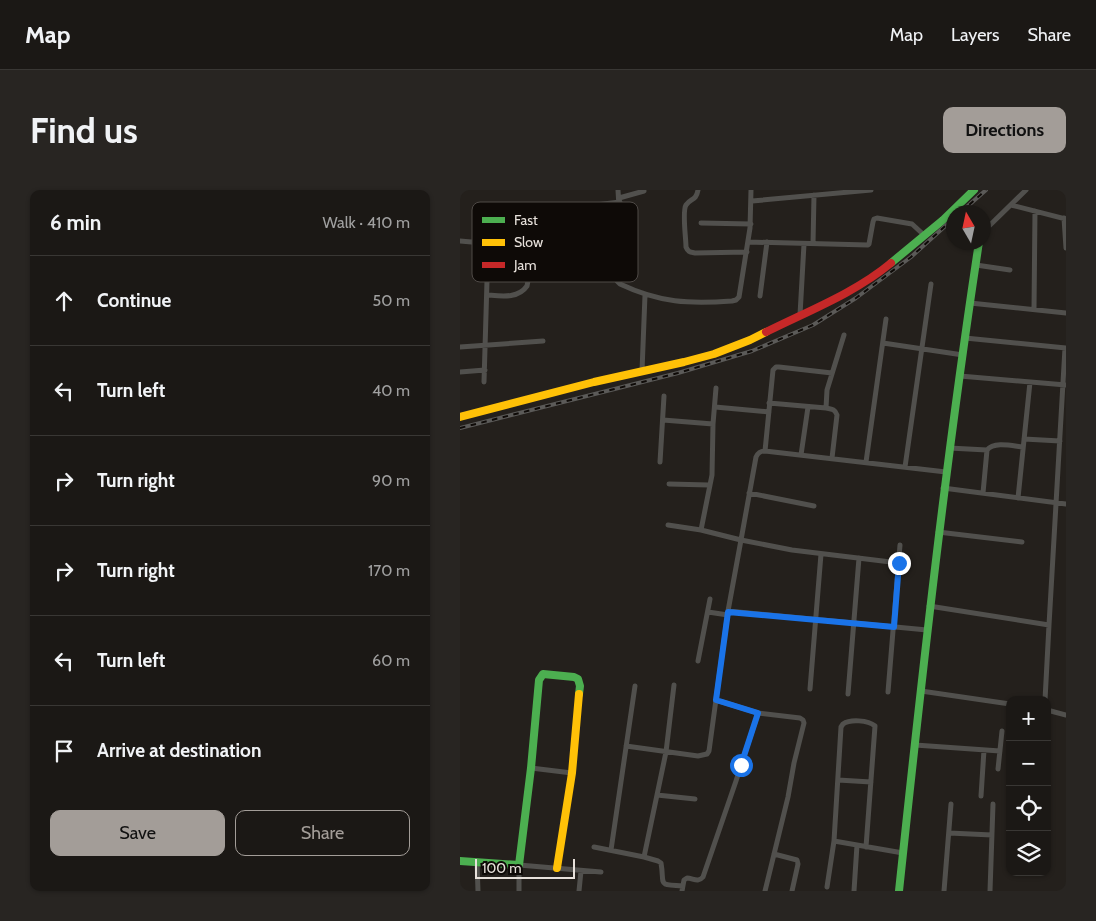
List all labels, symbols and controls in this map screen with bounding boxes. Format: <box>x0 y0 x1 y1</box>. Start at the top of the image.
text: Map <box>25 20 71 49</box>
text: Map <box>890 24 923 46</box>
text: Layers <box>951 24 1000 46</box>
text: Share <box>1028 24 1071 46</box>
button: Directions <box>943 107 1066 153</box>
text: Find us <box>30 109 138 152</box>
legend <box>472 202 638 282</box>
north arrow <box>946 205 991 250</box>
text: 6 min <box>50 210 101 235</box>
text: Fast <box>514 211 538 229</box>
text: Walk · 410 m <box>323 213 410 232</box>
text: Slow <box>514 233 543 251</box>
text: Jam <box>513 256 536 274</box>
icon: ahead <box>50 287 78 315</box>
text: Continue <box>97 289 171 312</box>
text: 50 m <box>373 291 410 310</box>
icon: left <box>50 377 78 405</box>
text: Turn left <box>97 379 165 402</box>
text: 40 m <box>372 381 410 400</box>
icon: right <box>50 467 78 495</box>
text: Turn right <box>97 469 175 492</box>
text: 90 m <box>372 471 410 490</box>
route end <box>888 552 911 575</box>
icon: right <box>50 557 78 585</box>
text: Turn right <box>97 559 175 582</box>
text: 170 m <box>368 561 410 580</box>
icon: left <box>50 647 78 675</box>
text: Turn left <box>97 649 165 672</box>
text: 60 m <box>372 651 410 670</box>
map controls <box>1006 696 1051 876</box>
button: + <box>1006 696 1051 741</box>
icon: arrive <box>50 737 78 765</box>
text: Arrive at destination <box>97 739 261 762</box>
button: − <box>1006 741 1051 786</box>
route start <box>730 754 753 777</box>
button: locate <box>1006 786 1051 831</box>
button: Save <box>50 810 225 856</box>
button: Share <box>235 810 410 856</box>
button: layers <box>1006 831 1051 876</box>
scale bar <box>475 856 575 879</box>
text: 100 m <box>482 859 522 877</box>

